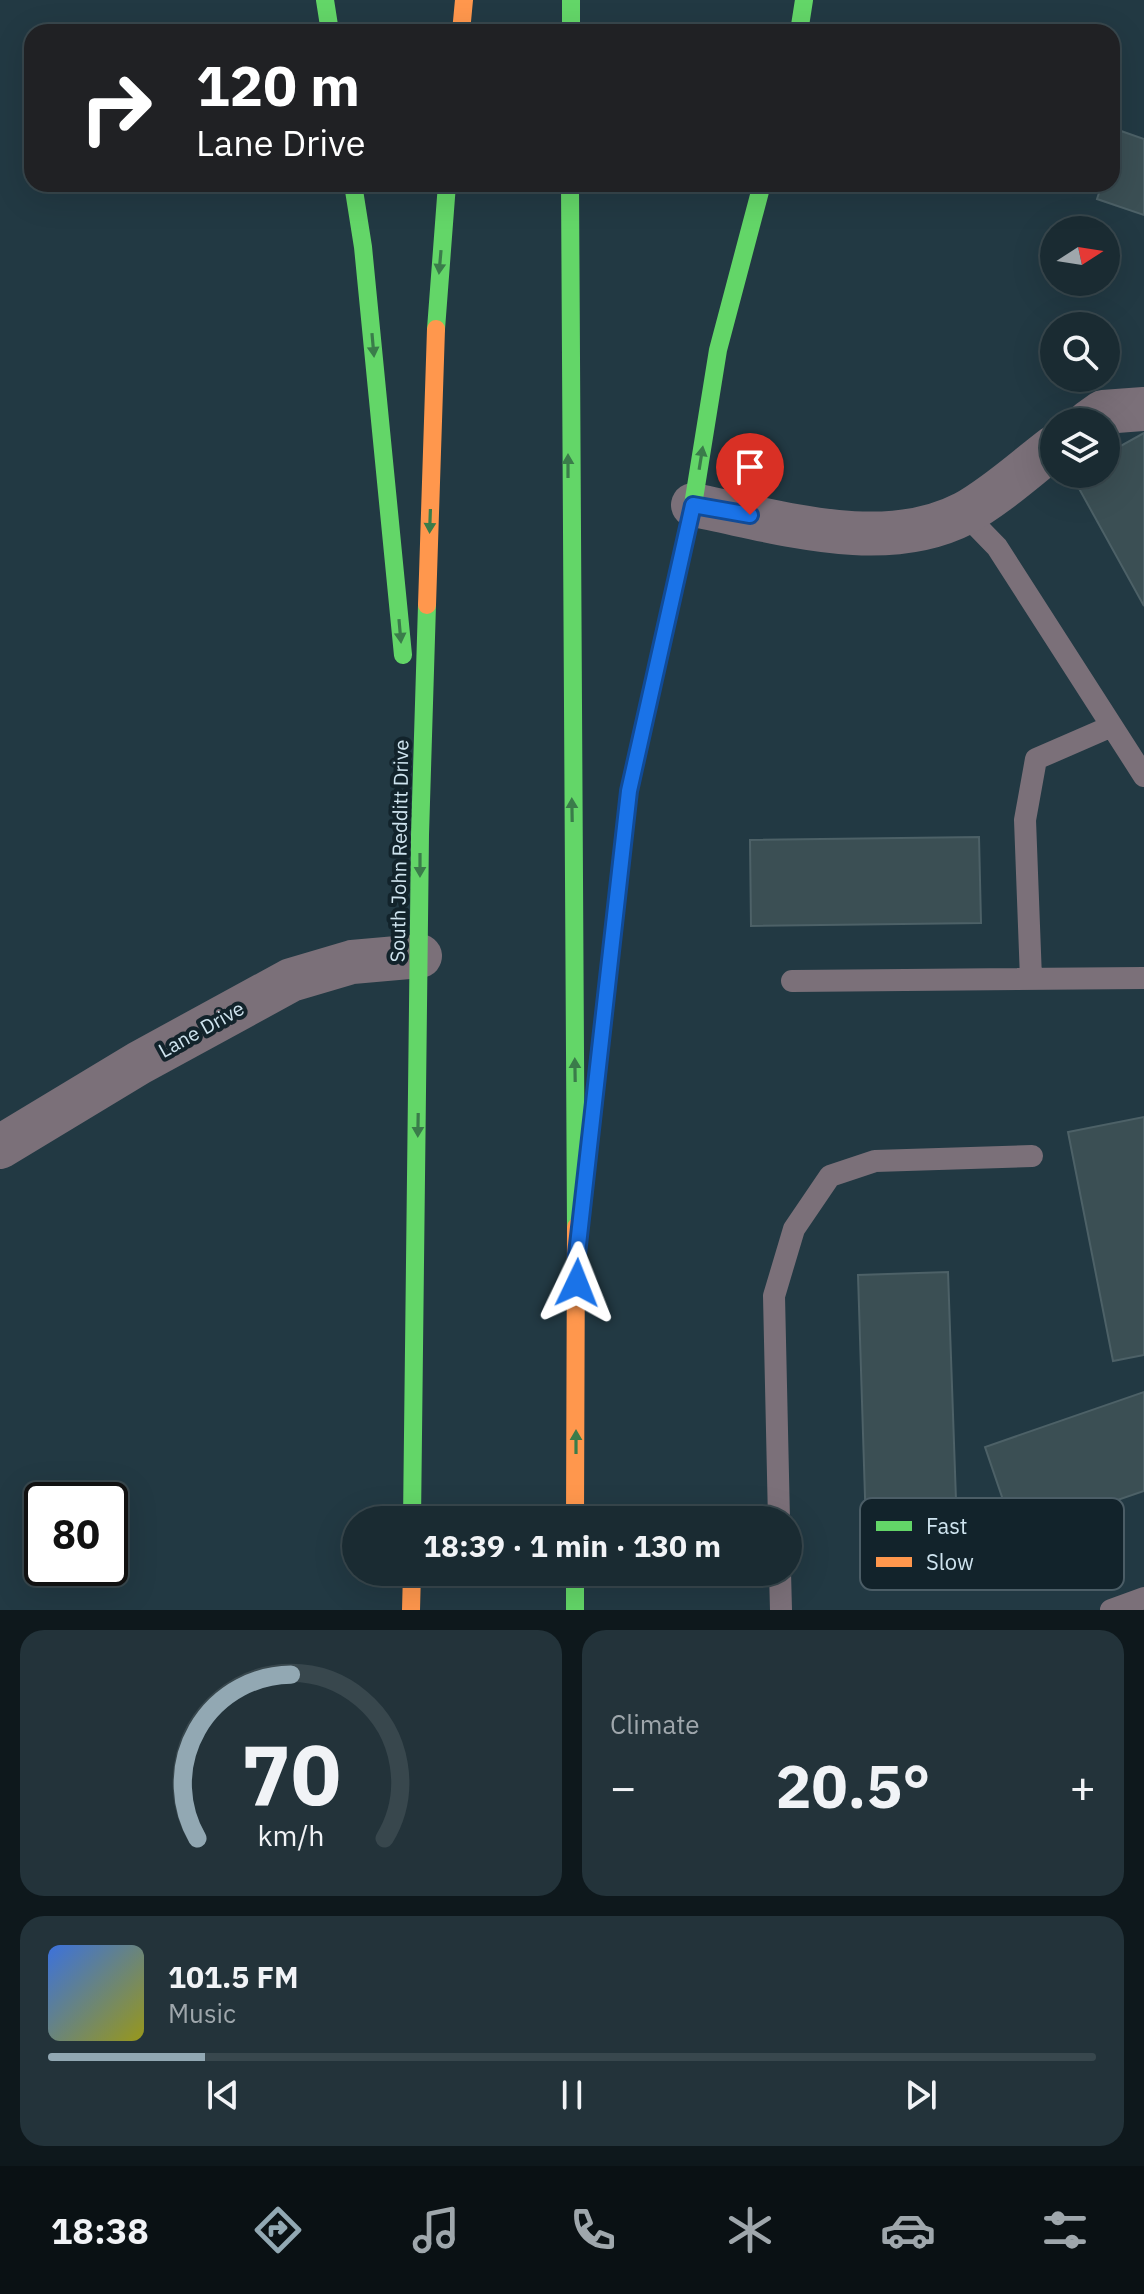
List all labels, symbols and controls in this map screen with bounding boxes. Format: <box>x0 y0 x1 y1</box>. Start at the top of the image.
text: 120 m <box>196 49 360 121</box>
icon: right <box>64 56 168 160</box>
text: Lane Drive <box>196 119 366 166</box>
north arrow <box>1040 216 1120 296</box>
map controls <box>1040 216 1120 488</box>
one-way arrow <box>433 250 446 275</box>
button: search <box>1040 312 1120 392</box>
one-way arrow <box>366 333 379 358</box>
button: layers <box>1040 408 1120 488</box>
pin <box>716 433 784 515</box>
one-way arrow <box>695 445 707 470</box>
icon: arrive <box>728 445 772 489</box>
one-way arrow <box>562 453 574 478</box>
one-way arrow <box>423 509 436 534</box>
one-way arrow <box>394 619 407 644</box>
street label: South John Redditt Drive <box>384 739 414 963</box>
one-way arrow <box>566 797 578 822</box>
one-way arrow <box>414 853 426 878</box>
street label: Lane Drive <box>153 994 249 1064</box>
one-way arrow <box>569 1057 581 1082</box>
one-way arrow <box>411 1113 424 1138</box>
position arrow <box>535 1241 619 1325</box>
one-way arrow <box>570 1429 582 1454</box>
speed limit sign: 80 <box>24 1482 128 1586</box>
legend <box>860 1498 1124 1590</box>
text: Fast <box>926 1511 967 1540</box>
text: 18:39 · 1 min · 130 m <box>423 1526 721 1565</box>
text: Slow <box>926 1547 974 1576</box>
text: Climate <box>610 1707 700 1741</box>
text: 70 <box>241 1720 341 1828</box>
text: 20.5° <box>776 1746 930 1825</box>
text: − <box>610 1758 636 1815</box>
text: + <box>1070 1758 1096 1815</box>
text: km/h <box>257 1817 325 1854</box>
text: 101.5 FM <box>168 1957 299 1996</box>
text: Music <box>168 1996 236 2030</box>
icon: previous <box>201 2073 245 2117</box>
icon: pause <box>550 2073 594 2117</box>
icon: next <box>899 2073 943 2117</box>
icon: directions <box>250 2202 306 2258</box>
icon: music <box>408 2202 464 2258</box>
icon: phone <box>565 2202 621 2258</box>
icon: climate <box>722 2202 778 2258</box>
icon: car <box>880 2202 936 2258</box>
icon: filters <box>1037 2202 1093 2258</box>
text: 18:38 <box>51 2207 149 2254</box>

